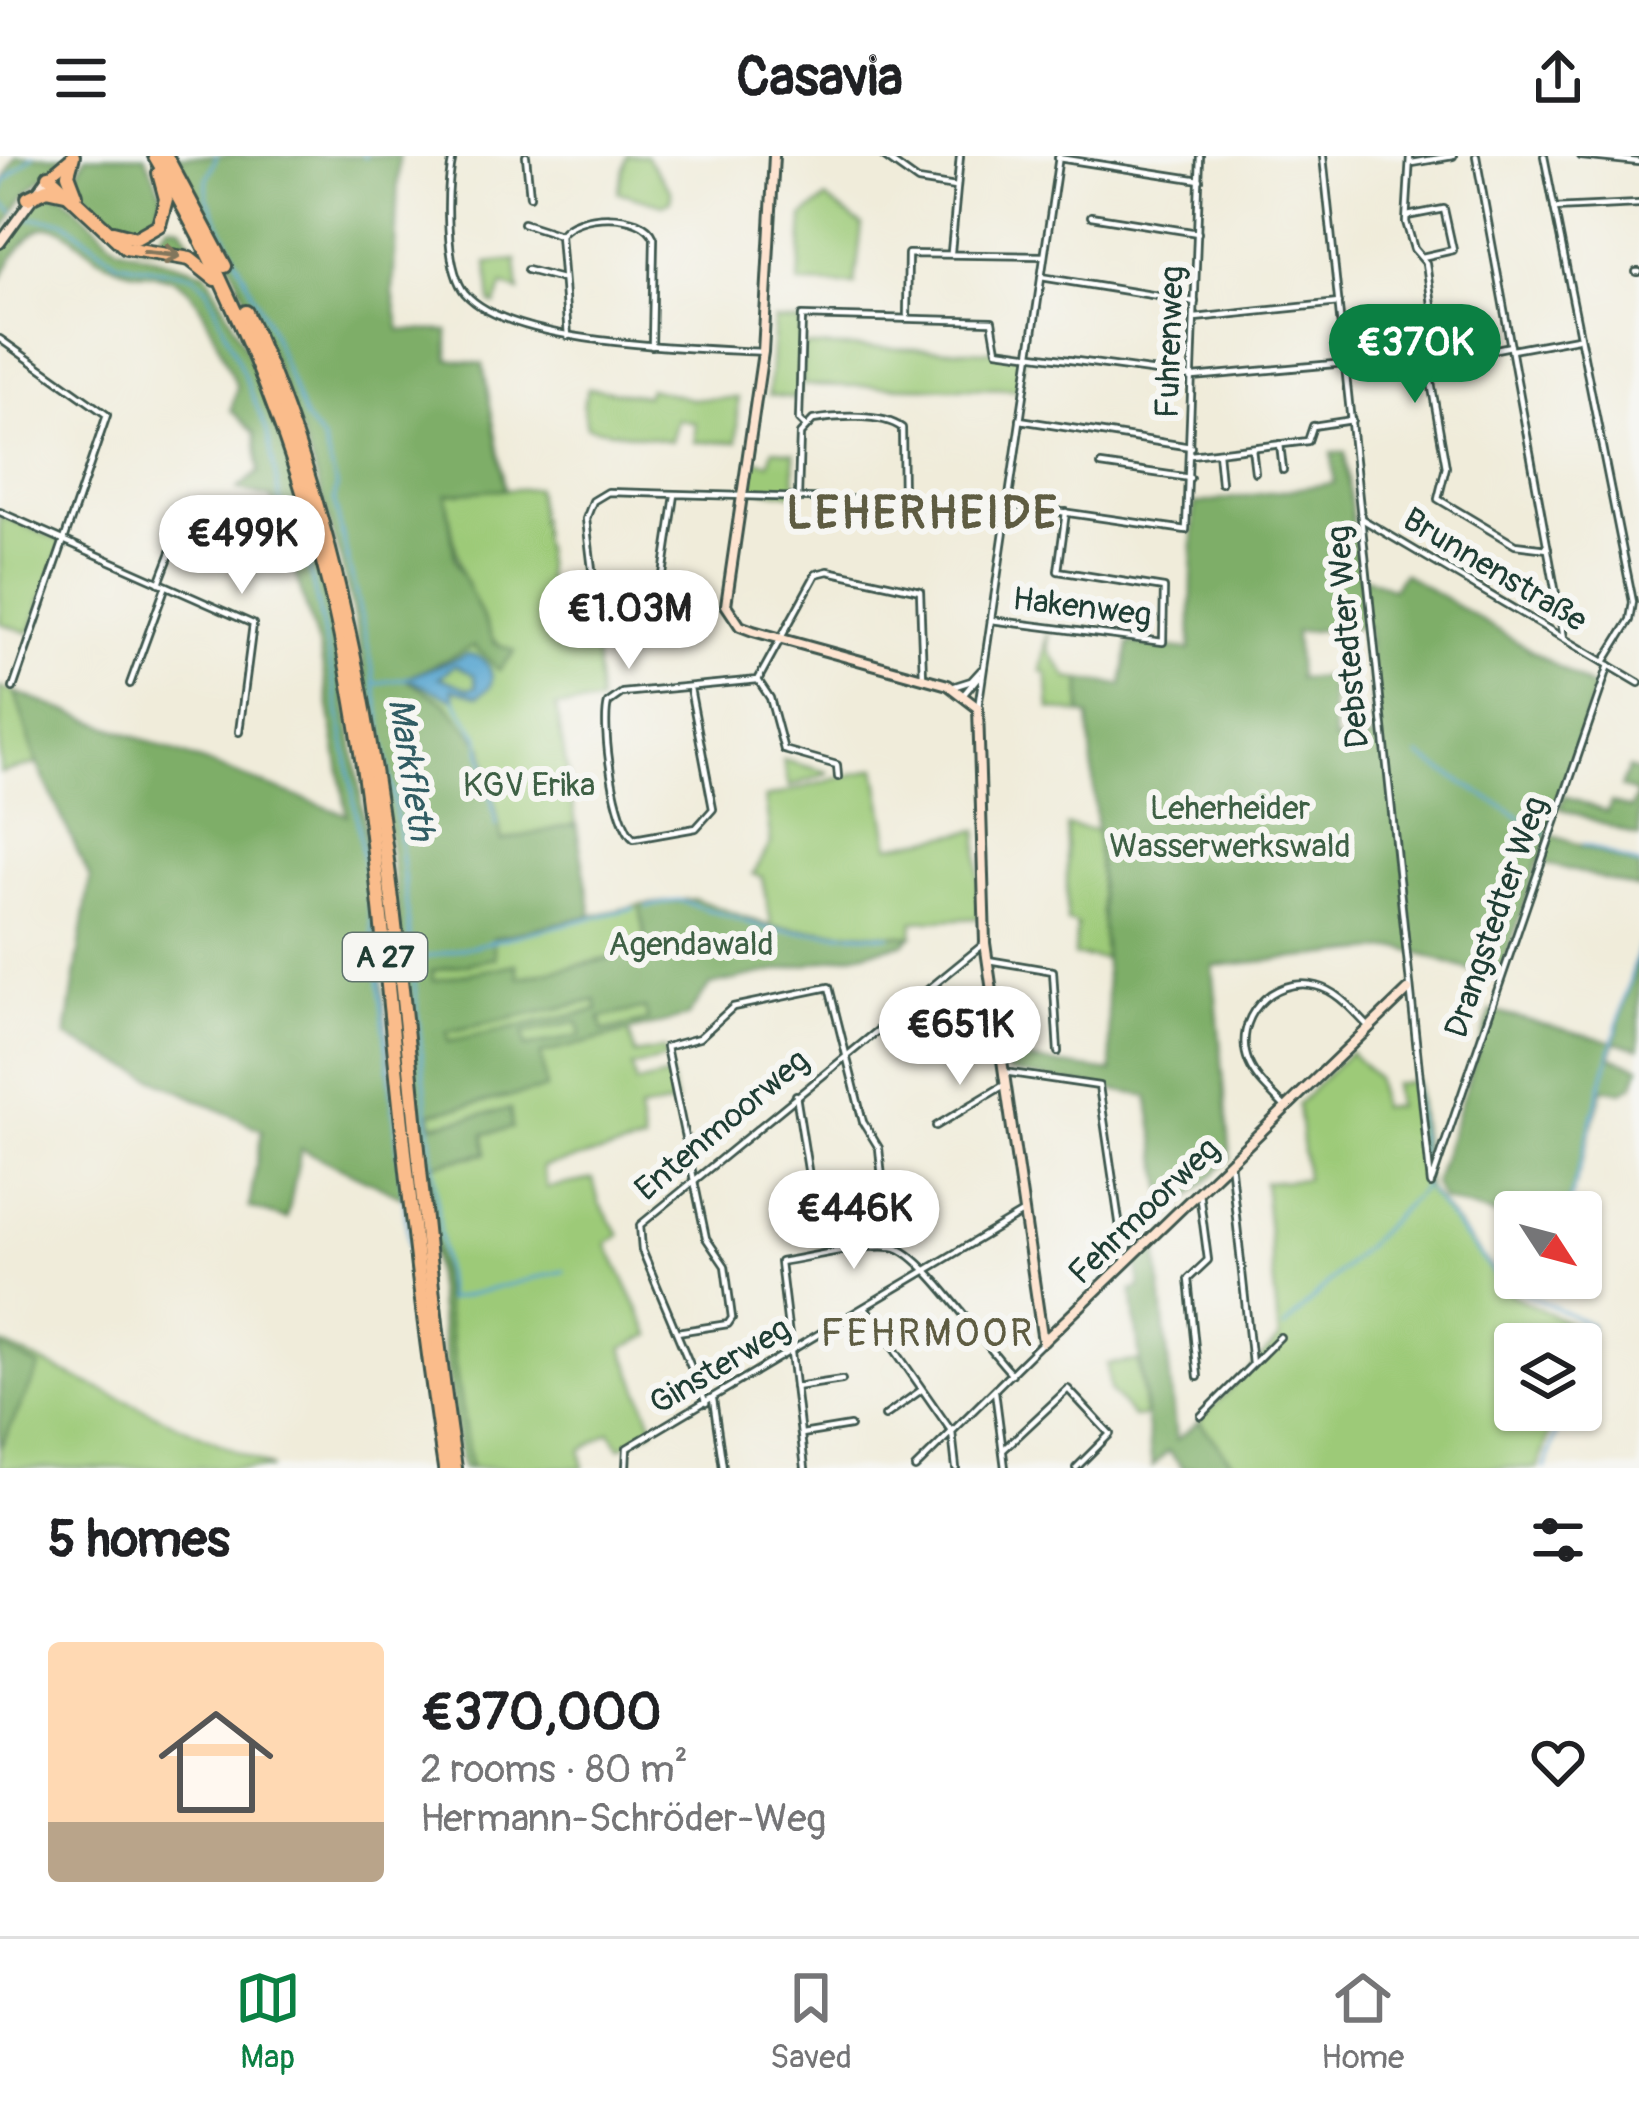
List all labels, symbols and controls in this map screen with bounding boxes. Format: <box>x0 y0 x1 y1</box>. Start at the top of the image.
text: Casavia <box>736 44 903 112</box>
icon: menu <box>48 45 114 111</box>
icon: share <box>1525 45 1591 111</box>
one-way arrow <box>141 244 180 266</box>
street label: Fuhrenweg <box>1147 265 1193 419</box>
pin: €370K <box>1331 304 1499 406</box>
text: €370K <box>1356 318 1474 367</box>
district label: LEHERHEIDE <box>787 486 1059 542</box>
pin: €499K <box>158 495 326 597</box>
street label: Brunnenstraße <box>1396 499 1594 641</box>
text: €499K <box>186 509 298 558</box>
street label: Debstedter Weg <box>1318 524 1378 750</box>
pin: €1.03M <box>531 570 727 672</box>
street label: Hakenweg <box>1010 578 1154 636</box>
text: €1.03M <box>566 584 692 633</box>
water label: Markfleth <box>378 695 445 845</box>
park label: KGV Erika <box>463 765 595 806</box>
park label: Leherheider Wasserwerkswald <box>1109 788 1351 867</box>
street label: Drangstedter Weg <box>1436 791 1556 1043</box>
park label: Agendawald <box>608 924 774 965</box>
road number: A 27 <box>343 933 427 981</box>
pin: €651K <box>876 986 1044 1088</box>
text: €651K <box>906 1000 1014 1049</box>
street label: Entenmoorweg <box>627 1040 817 1210</box>
street label: Fehrmoorweg <box>1060 1129 1228 1293</box>
pin: €446K <box>770 1170 938 1272</box>
text: €446K <box>795 1184 913 1233</box>
north arrow <box>1494 1191 1602 1299</box>
map controls <box>1494 1191 1602 1431</box>
street label: Ginsterweg <box>642 1308 798 1424</box>
district label: FEHRMOOR <box>820 1309 1036 1358</box>
button: layers <box>1494 1323 1602 1431</box>
icon: filters <box>1525 1507 1591 1573</box>
text: 5 homes <box>48 1508 230 1572</box>
text: €370,000 <box>420 1681 661 1745</box>
icon: home <box>144 1690 288 1834</box>
icon: heart <box>1525 1729 1591 1795</box>
text: 2 rooms · 80 m² <box>420 1745 688 1794</box>
text: Hermann-Schröder-Weg <box>420 1794 826 1843</box>
tab: Map <box>235 1965 301 2078</box>
tab: Saved <box>770 1965 852 2078</box>
tab: Home <box>1321 1965 1404 2078</box>

